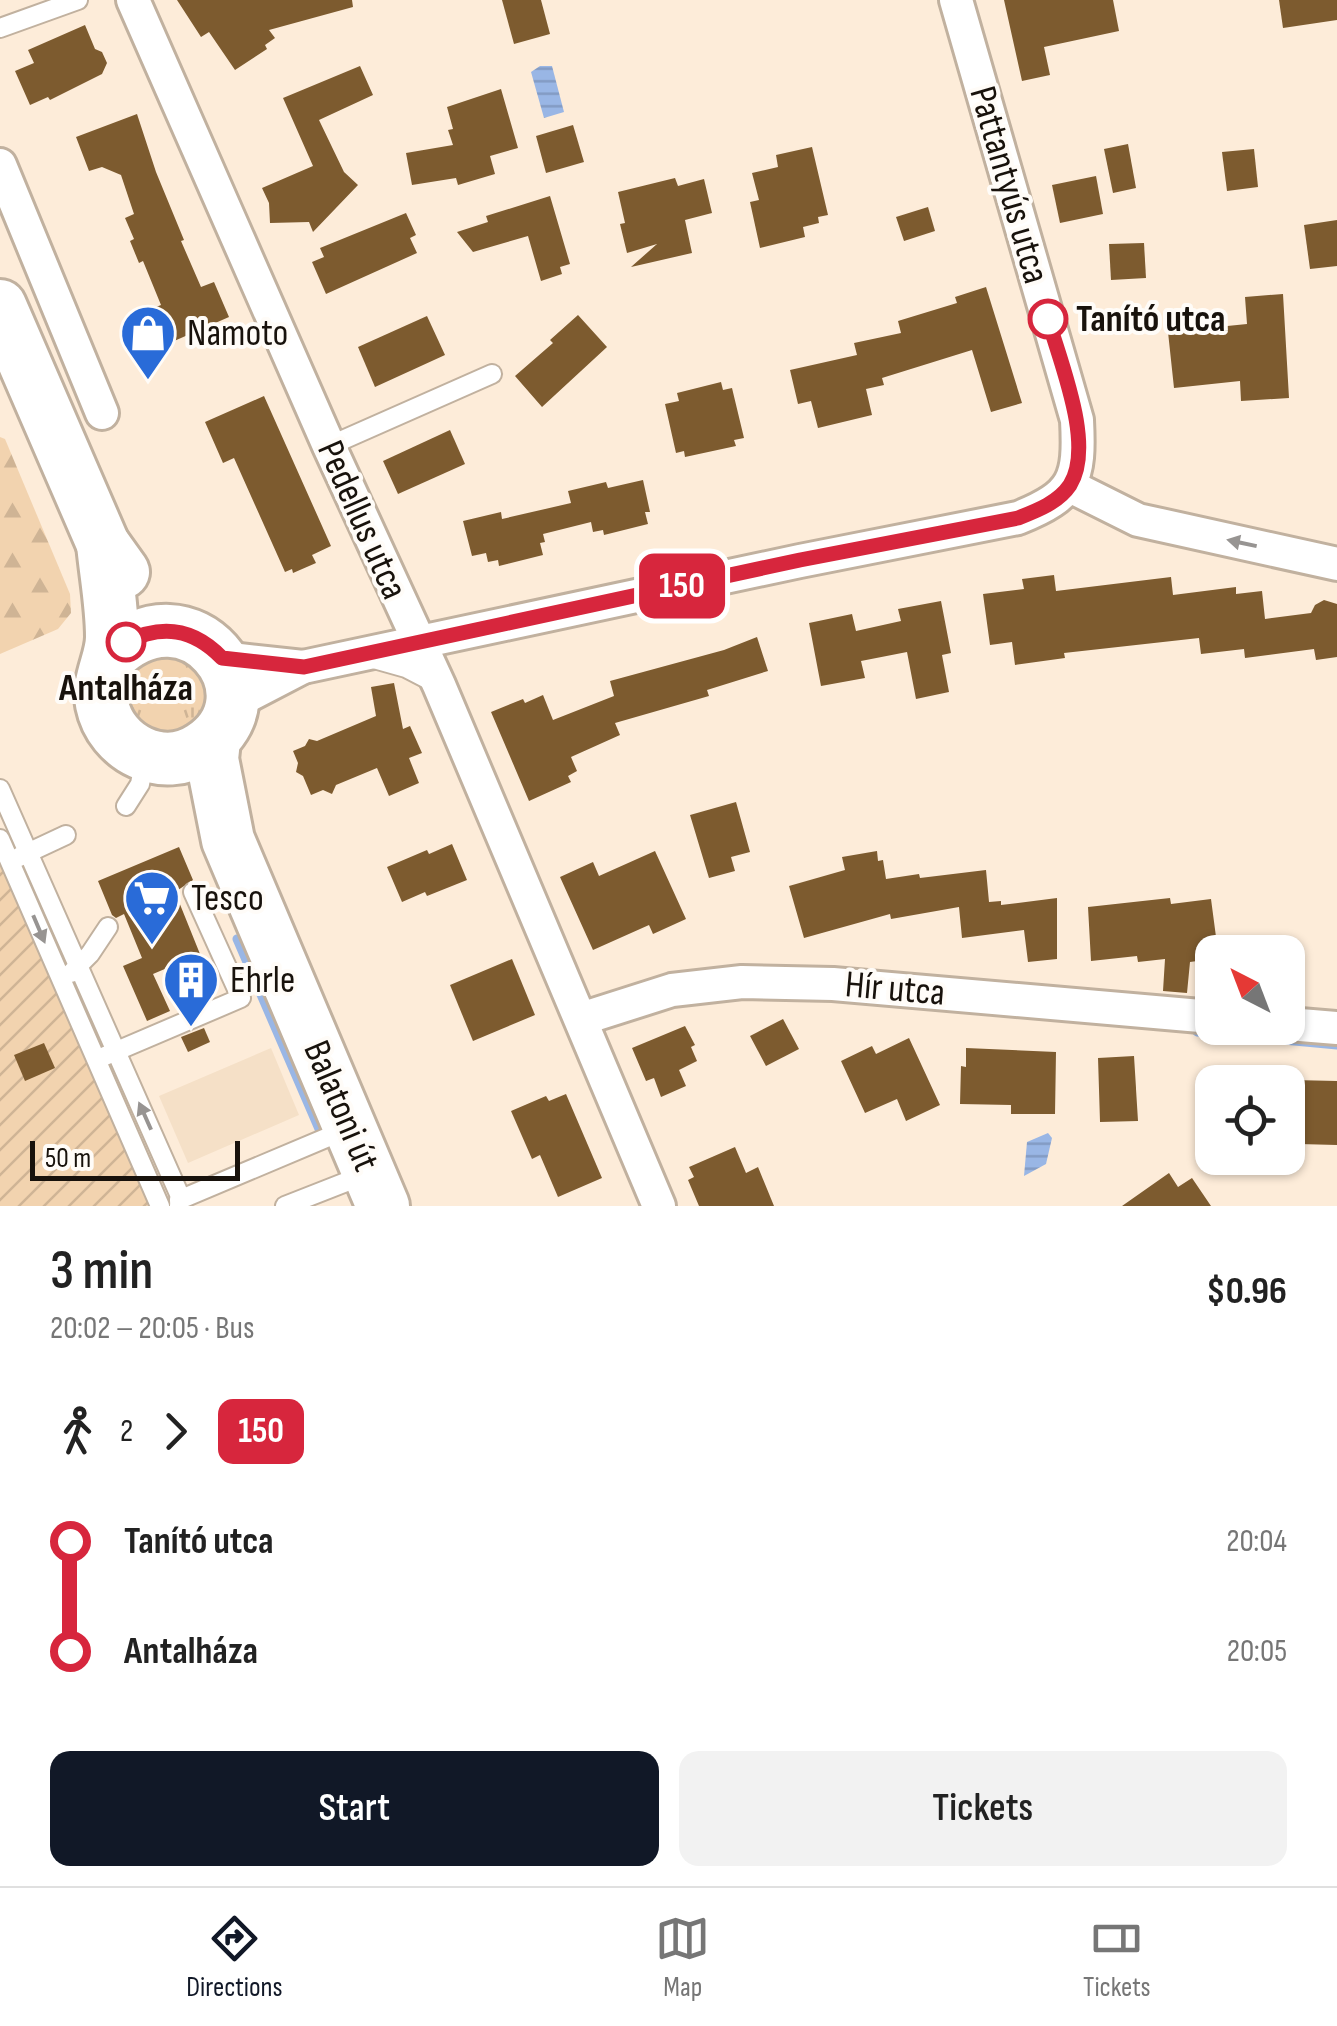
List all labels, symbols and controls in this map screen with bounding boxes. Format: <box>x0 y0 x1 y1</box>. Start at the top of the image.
street label: Pattantyús utca <box>959 81 1059 289</box>
place label: Tanító utca <box>1076 297 1225 342</box>
marker: Tanító utca <box>1029 300 1067 338</box>
shop icon: Namoto <box>118 303 178 382</box>
place label: Namoto <box>187 311 288 356</box>
street label: Pedellus utca <box>307 434 417 606</box>
one-way arrow <box>1226 535 1257 551</box>
line badge: 150 <box>624 554 740 618</box>
text: 150 <box>659 565 705 608</box>
marker: Antalháza <box>107 623 145 661</box>
place label: Antalháza <box>58 666 193 711</box>
supermarket icon: Tesco <box>122 868 182 947</box>
place label: Tesco <box>191 876 264 921</box>
one-way arrow <box>31 914 47 943</box>
north arrow <box>1195 935 1305 1045</box>
map controls <box>1195 935 1305 1175</box>
building icon: Ehrle <box>161 950 221 1029</box>
place label: Ehrle <box>230 958 295 1003</box>
street label: Hír utca <box>843 962 947 1016</box>
street label: Balatoni út <box>293 1034 389 1178</box>
button: locate <box>1195 1065 1305 1175</box>
one-way arrow <box>137 1101 153 1131</box>
scale bar <box>30 1136 240 1180</box>
text: 50 m <box>45 1142 91 1175</box>
text: 3 min <box>50 1238 153 1305</box>
text: $0.96 <box>1206 1269 1287 1314</box>
text: 20:02 – 20:05 · Bus <box>50 1309 254 1348</box>
icon: walk <box>50 1404 105 1459</box>
icon: forward <box>148 1404 203 1459</box>
text: 150 <box>238 1410 284 1453</box>
text: 2 <box>120 1412 133 1451</box>
text: Tanító utca <box>124 1519 273 1564</box>
text: 20:04 <box>1226 1522 1287 1561</box>
text: Antalháza <box>124 1629 258 1674</box>
text: 20:05 <box>1227 1632 1287 1671</box>
button: Start <box>50 1751 659 1866</box>
button: Tickets <box>679 1751 1287 1866</box>
tab: Directions <box>186 1911 283 2004</box>
tab: Map <box>655 1911 710 2004</box>
tab: Tickets <box>1083 1911 1151 2004</box>

